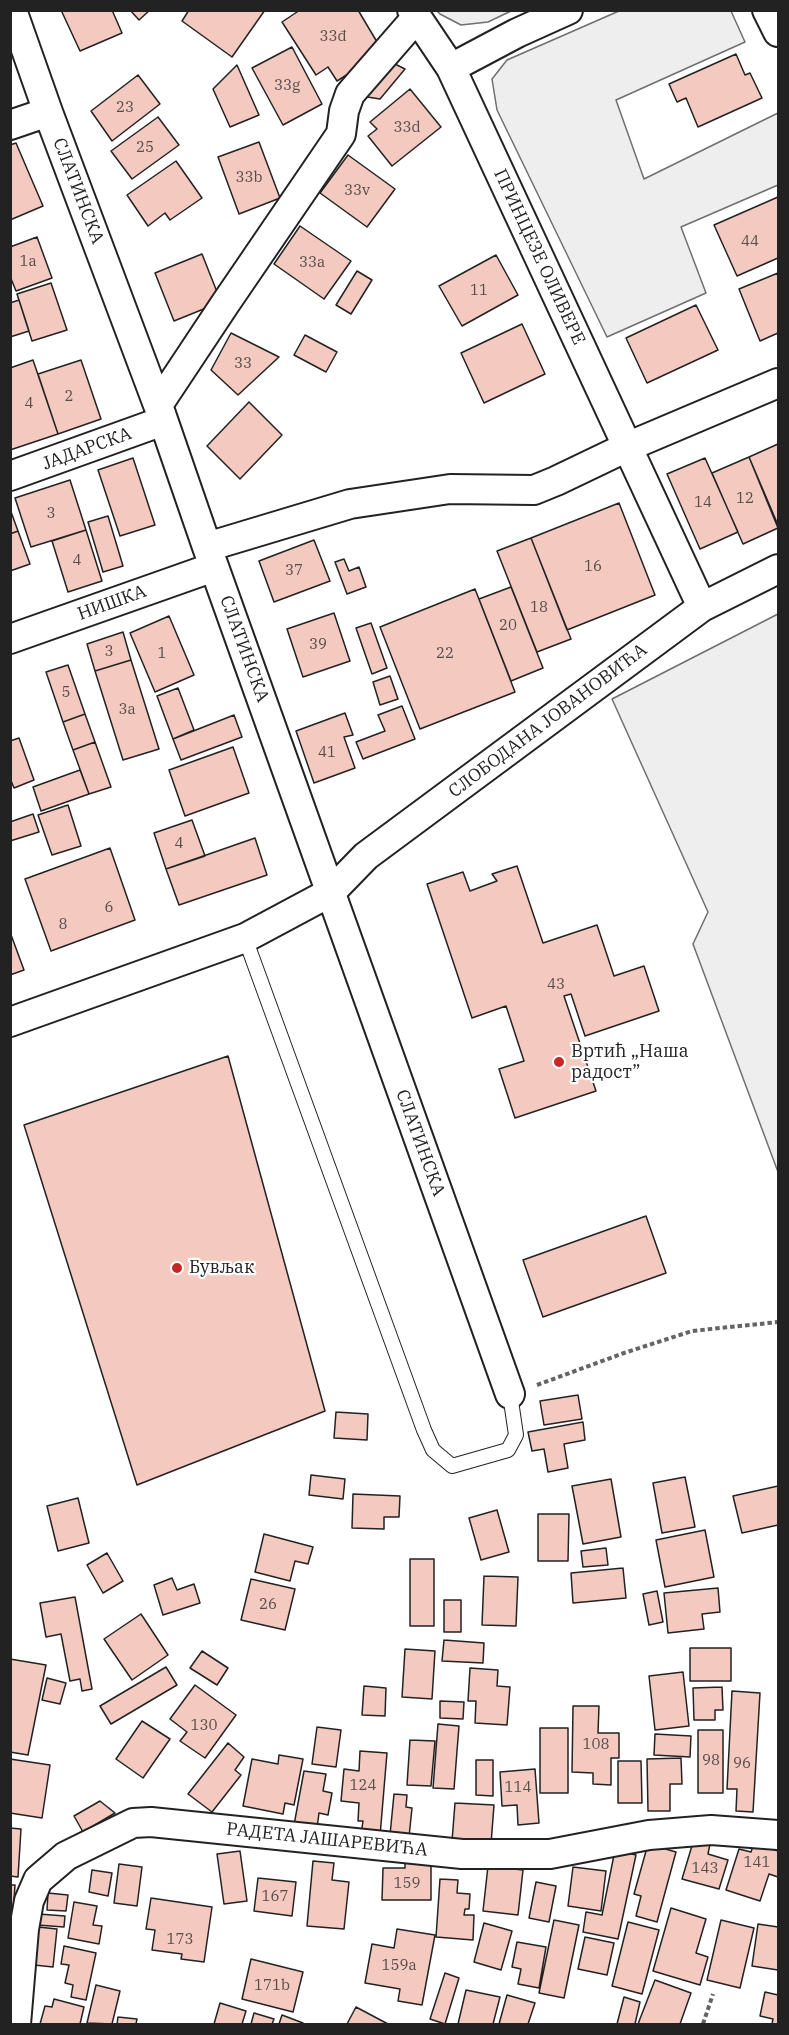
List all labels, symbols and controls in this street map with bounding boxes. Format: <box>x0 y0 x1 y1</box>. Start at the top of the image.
house number: 33đ <box>319 28 347 46</box>
house number: 33g <box>274 77 300 95</box>
house number: 23 <box>116 99 134 117</box>
house number: 33d <box>393 119 421 137</box>
street label: СЛАТИНСКА <box>48 135 108 247</box>
house number: 25 <box>136 139 154 157</box>
street label: ПРИНЦЕЗЕ ОЛИВЕРЕ <box>489 166 589 348</box>
house number: 33b <box>236 169 262 187</box>
house number: 33v <box>344 182 370 200</box>
house number: 44 <box>741 233 759 251</box>
house number: 1a <box>19 253 37 271</box>
house number: 33a <box>299 254 325 272</box>
house number: 11 <box>470 282 488 300</box>
house number: 33 <box>234 355 252 373</box>
house number: 2 <box>65 388 73 406</box>
house number: 4 <box>25 395 33 413</box>
street label: ЈАДАРСКА <box>40 423 134 475</box>
house number: 12 <box>736 490 754 508</box>
house number: 14 <box>694 494 712 512</box>
house number: 3 <box>47 505 55 523</box>
house number: 4 <box>73 552 81 570</box>
house number: 16 <box>584 558 602 576</box>
house number: 37 <box>285 562 303 580</box>
street label: НИШКА <box>75 581 149 625</box>
street label: СЛАТИНСКА <box>215 593 273 705</box>
house number: 18 <box>530 599 548 617</box>
house number: 20 <box>499 617 517 635</box>
house number: 39 <box>309 636 327 654</box>
street label: СЛОБОДАНА ЈОВАНОВИЋА <box>445 639 651 803</box>
house number: 3 <box>105 643 113 661</box>
house number: 1 <box>158 645 166 663</box>
house number: 22 <box>436 645 454 663</box>
house number: 5 <box>62 684 70 702</box>
house number: 3a <box>118 701 136 719</box>
house number: 41 <box>318 744 336 762</box>
house number: 4 <box>175 835 183 853</box>
house number: 6 <box>105 899 113 917</box>
house number: 8 <box>59 916 67 934</box>
house number: 43 <box>547 976 565 994</box>
place label: Вртић „Наша радост” <box>571 1041 689 1084</box>
marker: Вртић „Наша радост” <box>552 1055 566 1069</box>
street label: СЛАТИНСКА <box>391 1087 449 1199</box>
place label: Бувљак <box>189 1257 254 1279</box>
marker: Бувљак <box>170 1261 184 1275</box>
house number: 26 <box>259 1596 277 1614</box>
house number: 130 <box>191 1717 217 1735</box>
house number: 108 <box>583 1736 609 1754</box>
house number: 98 <box>702 1752 720 1770</box>
house number: 96 <box>733 1755 751 1773</box>
house number: 124 <box>350 1777 376 1795</box>
house number: 114 <box>505 1779 531 1797</box>
street label: РАДЕТА ЈАШАРЕВИЋА <box>225 1819 429 1861</box>
house number: 141 <box>744 1854 770 1872</box>
house number: 143 <box>692 1860 718 1878</box>
house number: 159 <box>394 1875 420 1893</box>
house number: 167 <box>262 1888 288 1906</box>
house number: 173 <box>167 1931 193 1949</box>
house number: 159a <box>381 1957 417 1975</box>
house number: 171b <box>254 1977 290 1995</box>

